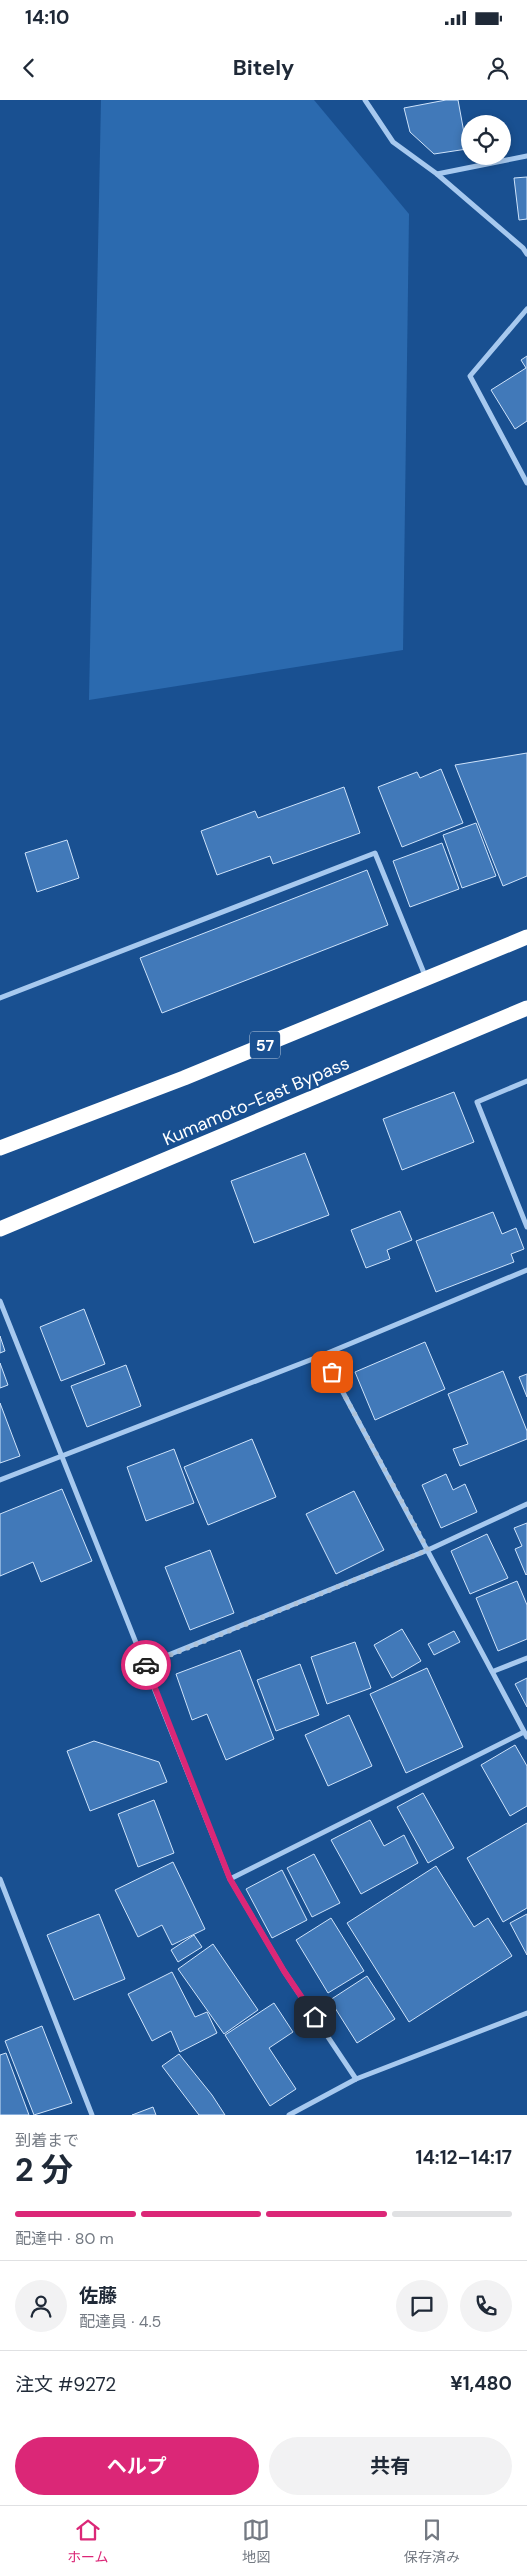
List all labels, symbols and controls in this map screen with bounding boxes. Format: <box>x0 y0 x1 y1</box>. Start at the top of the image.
text: 14:10 <box>25 5 69 30</box>
text: Bitely <box>233 53 294 82</box>
icon: back <box>15 54 43 82</box>
icon: person <box>484 54 512 82</box>
map controls <box>461 115 511 165</box>
button: locate <box>461 115 511 165</box>
road number: 57 <box>250 1032 280 1058</box>
street label: Kumamoto-East Bypass <box>159 1051 353 1151</box>
pin <box>311 1351 353 1393</box>
icon: bag <box>318 1358 346 1386</box>
courier <box>121 1640 171 1690</box>
icon: car <box>132 1651 160 1679</box>
pin <box>294 1996 336 2038</box>
icon: home <box>301 2003 329 2031</box>
text: 到着まで <box>15 2130 79 2151</box>
text: 14:12–14:17 <box>416 2145 512 2170</box>
text: 2 分 <box>15 2149 73 2191</box>
text: 配達中 · 80 m <box>15 2228 114 2249</box>
button: person <box>15 2280 67 2332</box>
button: chat <box>396 2280 448 2332</box>
button: phone <box>460 2280 512 2332</box>
text: 佐藤 <box>79 2283 117 2308</box>
text: 配達員 · 4.5 <box>79 2311 161 2332</box>
text: ¥1,480 <box>450 2371 512 2396</box>
text: 注文 #9272 <box>15 2372 116 2397</box>
button: ヘルプ <box>15 2437 259 2495</box>
button: 共有 <box>269 2437 512 2495</box>
tab: ホーム <box>67 2516 108 2566</box>
tab: 地図 <box>242 2516 270 2566</box>
tab: 保存済み <box>404 2516 460 2566</box>

